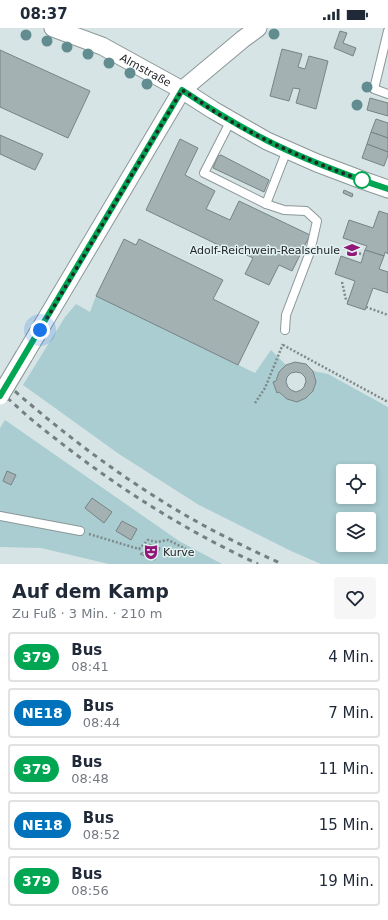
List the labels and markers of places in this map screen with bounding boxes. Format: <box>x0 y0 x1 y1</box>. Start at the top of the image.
unlabelled marker <box>353 171 371 189</box>
school or university icon: Adolf-Reichwein-Realschule <box>343 241 361 259</box>
place label: Adolf-Reichwein-Realschule <box>190 244 340 257</box>
theatre icon: Kurve <box>142 543 160 561</box>
place label: Kurve <box>163 546 195 559</box>

